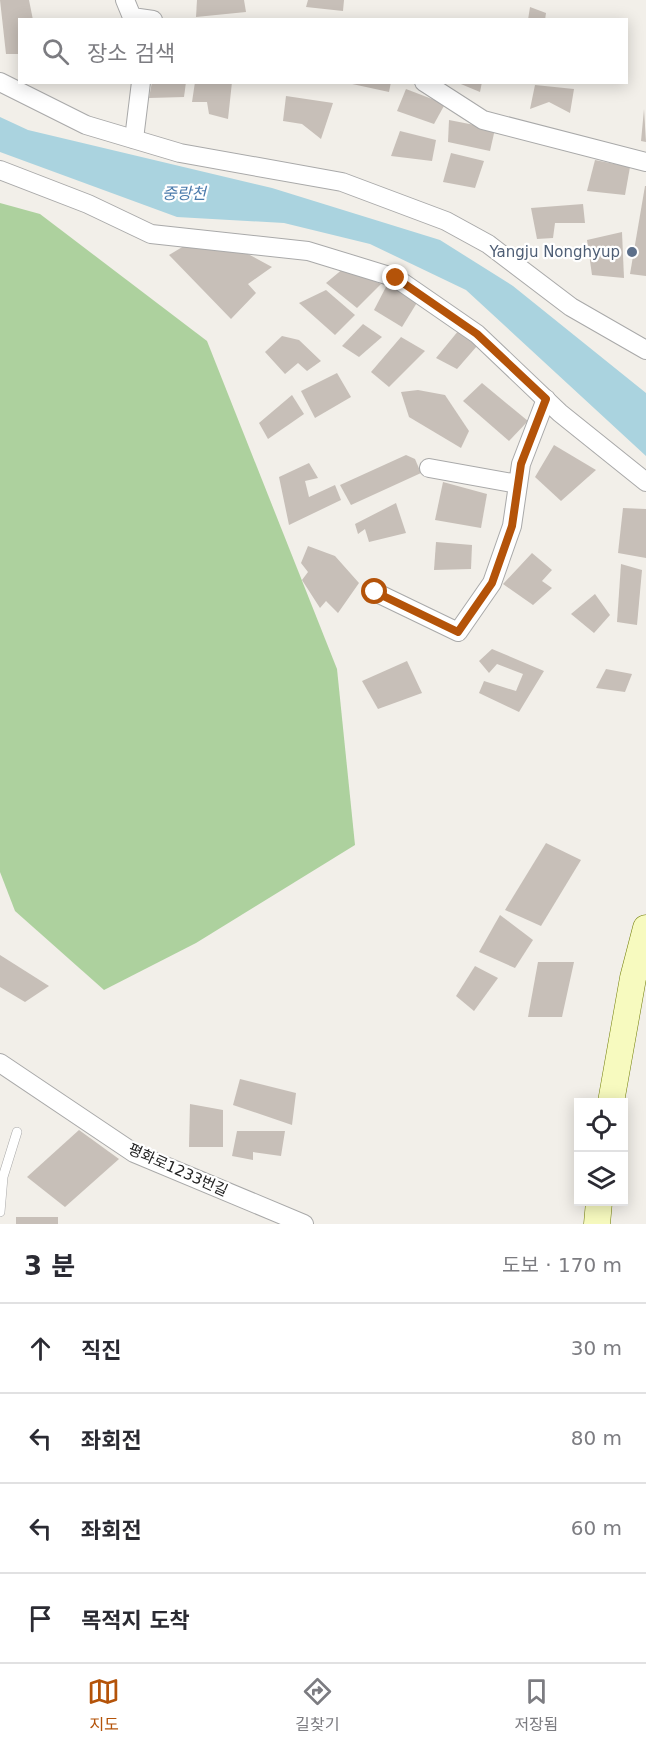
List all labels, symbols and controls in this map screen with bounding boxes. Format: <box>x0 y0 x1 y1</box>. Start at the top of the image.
search box <box>18 18 628 84</box>
icon: search <box>39 35 72 68</box>
text: 장소 검색 <box>87 41 175 66</box>
water label: 중랑천 <box>162 184 208 203</box>
place label: Yangju Nonghyup <box>488 243 620 261</box>
marker: Yangju Nonghyup <box>625 245 639 259</box>
route end <box>382 264 408 290</box>
route start <box>361 578 387 604</box>
map controls <box>574 1098 628 1206</box>
button: locate <box>574 1098 628 1152</box>
street label: 평화로1233번길 <box>125 1140 231 1200</box>
button: layers <box>574 1152 628 1206</box>
text: 3 분 <box>24 1251 75 1281</box>
text: 도보 · 170 m <box>502 1253 622 1277</box>
icon: ahead <box>24 1332 57 1365</box>
text: 30 m <box>571 1336 622 1360</box>
text: 직진 <box>81 1338 121 1363</box>
icon: left <box>24 1422 57 1455</box>
text: 80 m <box>571 1426 622 1450</box>
text: 좌회전 <box>81 1428 142 1453</box>
icon: left <box>24 1512 57 1545</box>
text: 60 m <box>571 1516 622 1540</box>
text: 좌회전 <box>81 1518 142 1543</box>
icon: arrive <box>24 1602 57 1635</box>
text: 목적지 도착 <box>81 1608 190 1633</box>
tab: 지도 <box>87 1675 120 1735</box>
tab: 길찾기 <box>295 1675 339 1735</box>
tab: 저장됨 <box>514 1675 559 1735</box>

